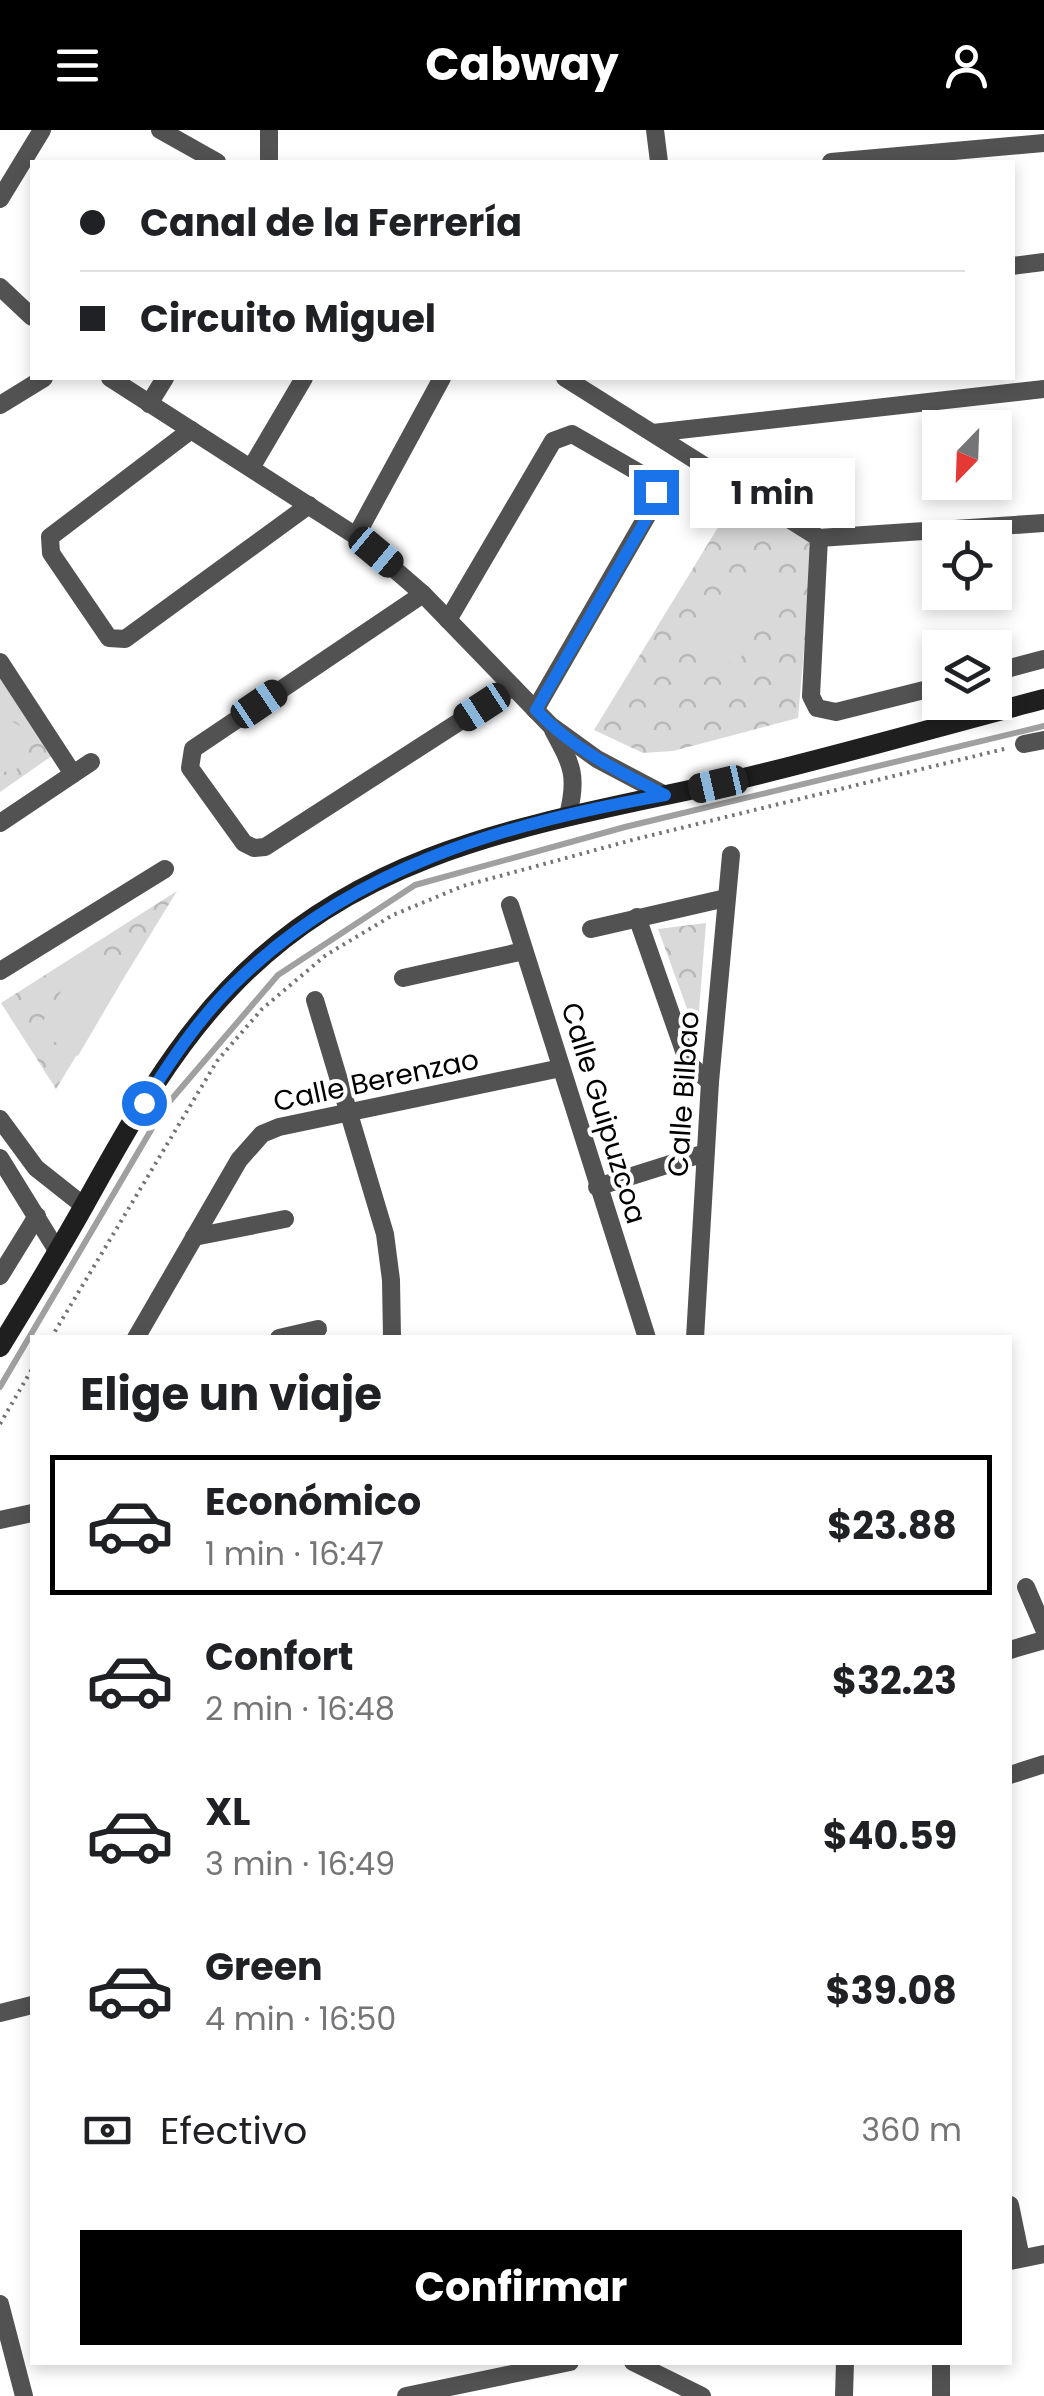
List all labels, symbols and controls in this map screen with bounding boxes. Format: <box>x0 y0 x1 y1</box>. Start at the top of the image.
text: Cabway <box>425 33 619 96</box>
icon: menu <box>50 38 105 93</box>
icon: person <box>939 38 994 93</box>
text: Canal de la Ferrería <box>140 196 522 249</box>
text: Circuito Miguel <box>140 292 436 345</box>
north arrow <box>922 410 1012 500</box>
map controls <box>922 410 1012 720</box>
callout: 1 min <box>691 457 856 527</box>
route end <box>634 470 679 515</box>
text: 1 min <box>731 470 814 515</box>
button: locate <box>922 520 1012 610</box>
car <box>343 521 409 583</box>
button: layers <box>922 630 1012 720</box>
car <box>226 675 292 733</box>
car <box>449 678 515 736</box>
car <box>685 763 751 805</box>
street label: Calle Guipuzcoa <box>551 998 656 1228</box>
street label: Calle Bilbao <box>658 1010 709 1178</box>
street label: Calle Berenzao <box>270 1040 482 1121</box>
route start <box>122 1081 167 1126</box>
text: Elige un viaje <box>80 1363 382 1426</box>
text: Económico <box>205 1475 421 1528</box>
icon: car <box>85 1480 175 1570</box>
text: $23.88 <box>827 1499 957 1552</box>
text: 1 min · 16:47 <box>205 1531 384 1576</box>
text: Confort <box>205 1630 353 1683</box>
icon: car <box>85 1635 175 1725</box>
text: $32.23 <box>832 1654 957 1707</box>
text: 2 min · 16:48 <box>205 1686 395 1731</box>
text: XL <box>205 1785 250 1838</box>
icon: car <box>85 1790 175 1880</box>
text: $40.59 <box>823 1809 957 1862</box>
text: 3 min · 16:49 <box>205 1841 395 1886</box>
text: Green <box>205 1940 323 1993</box>
icon: car <box>85 1945 175 2035</box>
text: $39.08 <box>826 1964 957 2017</box>
text: 4 min · 16:50 <box>205 1996 396 2041</box>
icon: cash <box>80 2103 135 2158</box>
text: Efectivo <box>160 2104 307 2157</box>
text: 360 m <box>861 2107 962 2152</box>
button: Confirmar <box>80 2230 962 2345</box>

